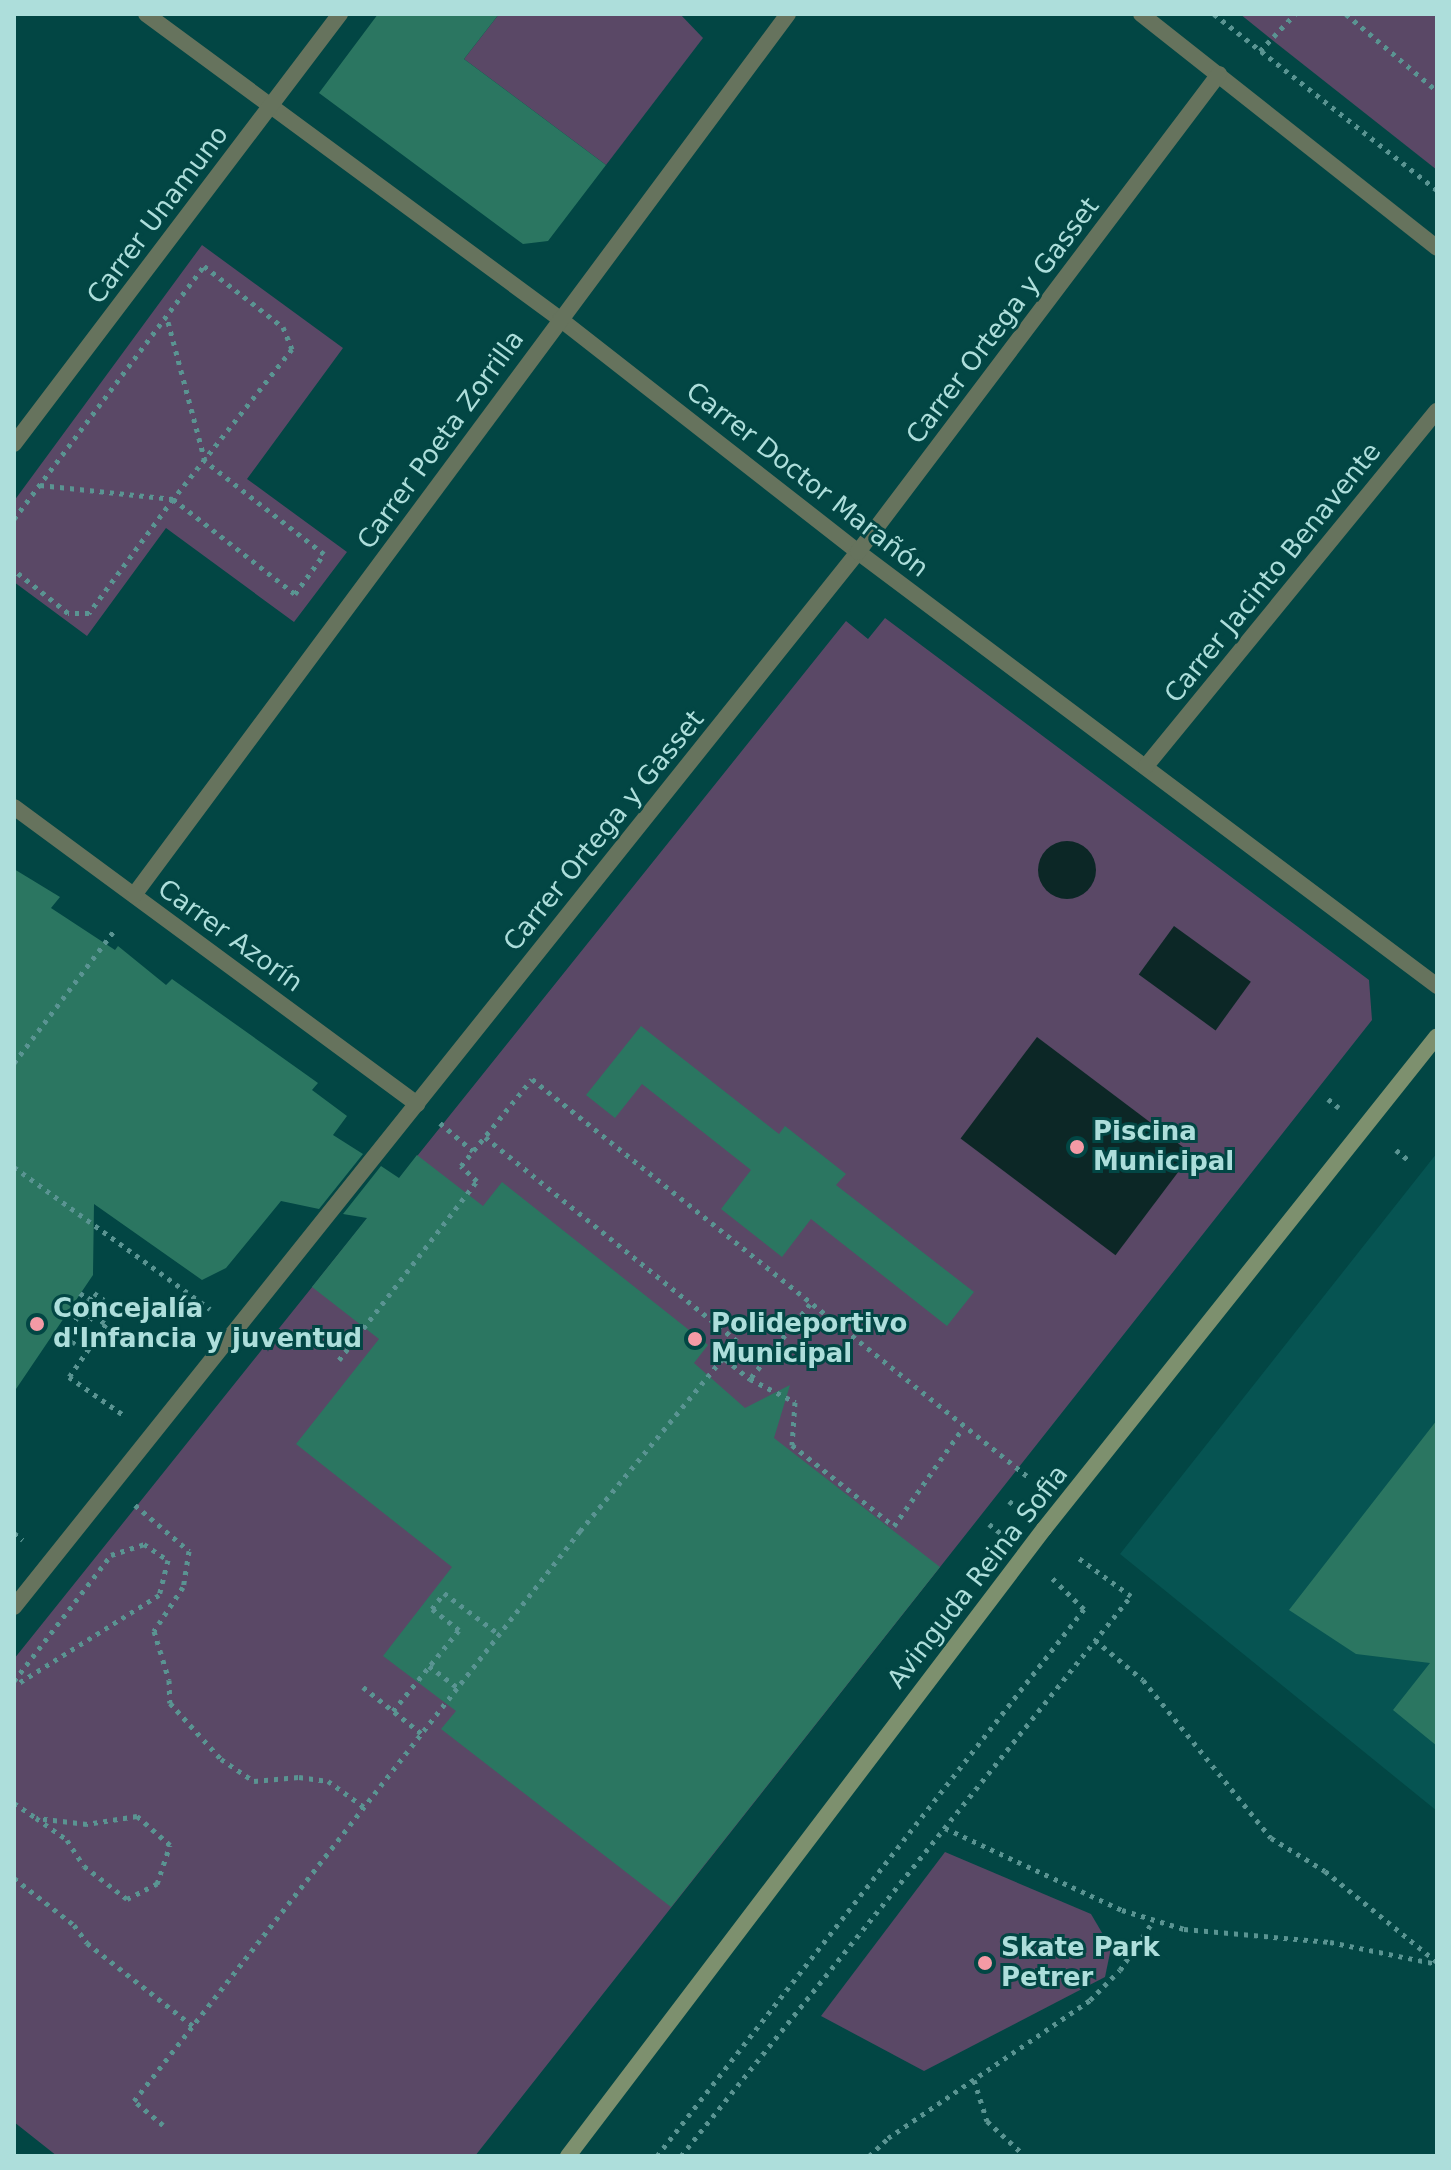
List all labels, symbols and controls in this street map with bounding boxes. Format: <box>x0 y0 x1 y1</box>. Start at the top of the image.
street label: Carrer Unamuno <box>81 120 235 310</box>
street label: Carrer Ortega y Gasset <box>900 192 1106 450</box>
street label: Carrer Poeta Zorrilla <box>351 325 531 555</box>
street label: Carrer Doctor Marañón <box>680 376 934 584</box>
street label: Carrer Jacinto Benavente <box>1158 437 1388 709</box>
street label: Carrer Ortega y Gasset <box>497 704 711 958</box>
street label: Carrer Azorín <box>152 873 308 999</box>
place label: Piscina Municipal <box>1093 1116 1234 1178</box>
marker: Piscina Municipal <box>1068 1138 1086 1156</box>
place label: Concejalía d'Infancia y juventud <box>53 1293 362 1354</box>
place label: Polideportivo Municipal <box>711 1308 907 1370</box>
marker: Concejalía d'Infancia y juventud <box>28 1315 46 1333</box>
marker: Polideportivo Municipal <box>686 1330 704 1348</box>
street label: Avinguda Reina Sofia <box>881 1459 1075 1695</box>
place label: Skate Park Petrer <box>1001 1932 1160 1994</box>
marker: Skate Park Petrer <box>976 1954 994 1972</box>

